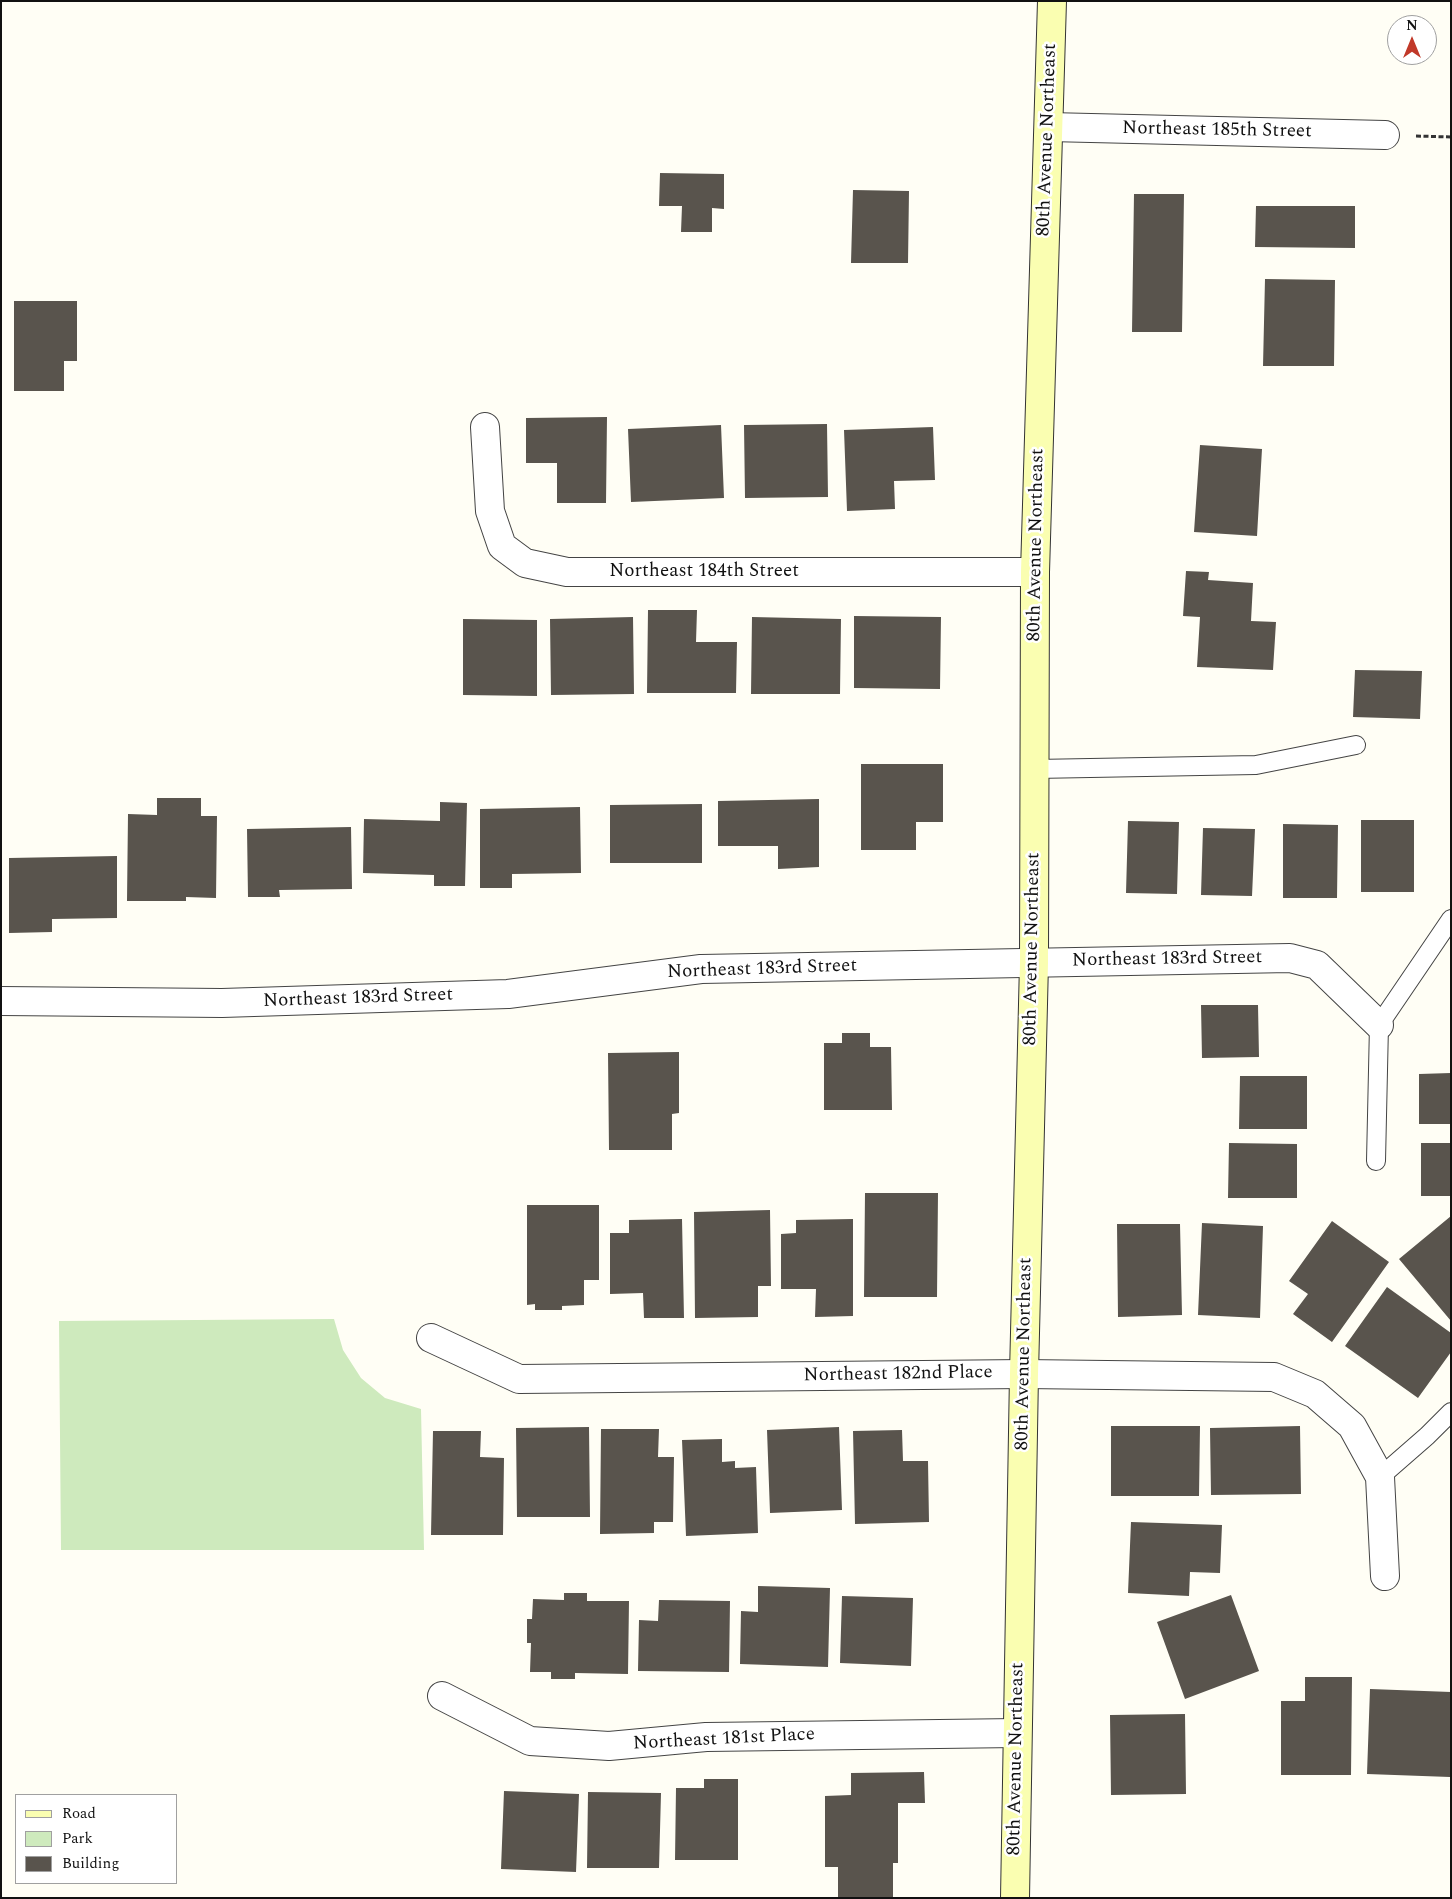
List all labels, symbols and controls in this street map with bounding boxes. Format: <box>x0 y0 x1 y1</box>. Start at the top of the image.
north arrow <box>1387 15 1437 65</box>
text: N <box>1406 15 1418 36</box>
street label: 80th Avenue Northeast <box>1033 43 1063 237</box>
street label: Northeast 185th Street <box>1122 118 1312 144</box>
street label: 80th Avenue Northeast <box>1024 448 1050 642</box>
street label: Northeast 184th Street <box>609 561 799 583</box>
street label: 80th Avenue Northeast <box>1020 852 1046 1046</box>
street label: Northeast 183rd Street <box>1072 947 1262 973</box>
street label: Northeast 183rd Street <box>667 955 857 985</box>
street label: Northeast 183rd Street <box>263 984 453 1014</box>
street label: 80th Avenue Northeast <box>1012 1257 1038 1451</box>
street label: Northeast 182nd Place <box>803 1362 993 1388</box>
street label: 80th Avenue Northeast <box>1004 1662 1030 1856</box>
street label: Northeast 181st Place <box>632 1724 816 1756</box>
legend <box>15 1794 178 1884</box>
text: Road <box>62 1802 96 1825</box>
text: Park <box>62 1827 93 1850</box>
text: Building <box>62 1852 119 1875</box>

